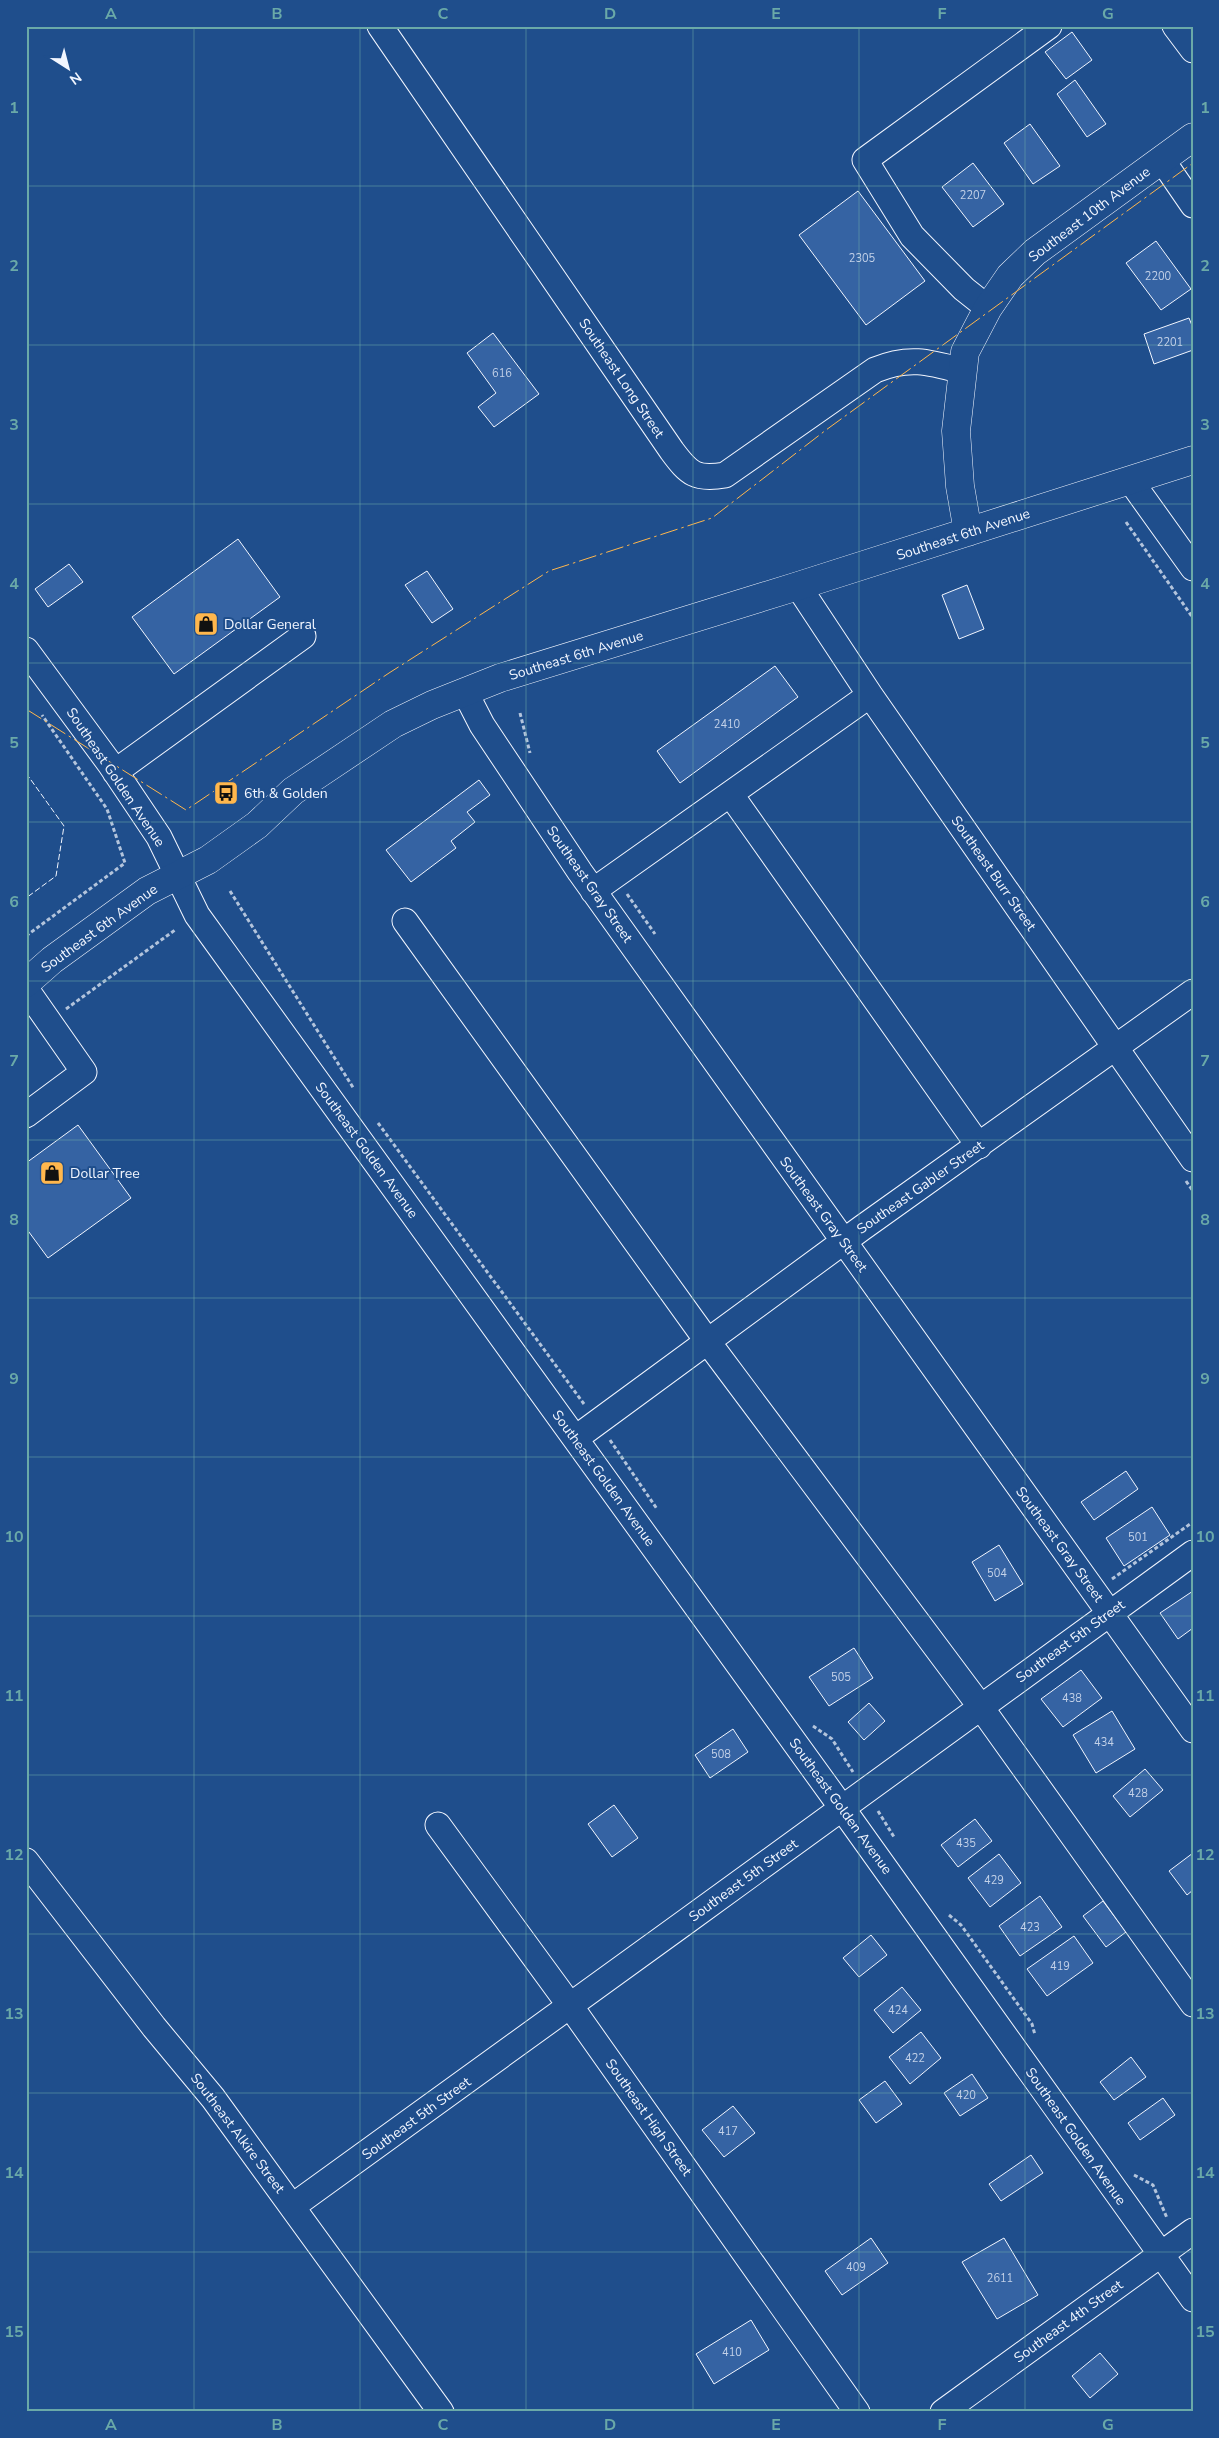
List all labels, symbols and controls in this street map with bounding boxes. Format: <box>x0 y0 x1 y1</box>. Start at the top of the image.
text: A <box>105 3 117 25</box>
text: B <box>271 3 283 25</box>
text: C <box>438 3 449 25</box>
text: D <box>604 3 616 25</box>
text: E <box>771 3 781 25</box>
text: F <box>938 3 947 25</box>
text: G <box>1102 3 1114 25</box>
north arrow <box>42 42 92 92</box>
text: N <box>66 67 85 89</box>
text: 1 <box>9 97 19 119</box>
text: 1 <box>1200 97 1210 119</box>
street label: Southeast 10th Avenue <box>1024 162 1154 267</box>
house number: 2207 <box>960 188 986 203</box>
house number: 2305 <box>849 251 876 266</box>
text: 2 <box>9 255 19 277</box>
text: 2 <box>1200 255 1210 277</box>
house number: 2200 <box>1145 269 1172 284</box>
street label: Southeast Long Street <box>574 315 669 442</box>
house number: 2201 <box>1157 335 1183 350</box>
house number: 616 <box>492 366 512 381</box>
text: 3 <box>9 414 19 436</box>
text: 3 <box>1200 414 1210 436</box>
street label: Southeast 6th Avenue <box>894 504 1032 565</box>
text: 4 <box>9 573 19 595</box>
text: 4 <box>1200 573 1210 595</box>
shop icon: Dollar General <box>193 611 219 637</box>
place label: Dollar General <box>224 615 317 634</box>
street label: Southeast 6th Avenue <box>507 626 646 685</box>
street label: Southeast Golden Avenue <box>62 704 169 851</box>
house number: 2410 <box>714 717 741 732</box>
text: 5 <box>9 732 19 754</box>
text: 5 <box>1200 732 1210 754</box>
bus stop icon: 6th & Golden <box>213 780 239 806</box>
place label: 6th & Golden <box>244 784 328 803</box>
street label: Southeast Burr Street <box>947 812 1041 935</box>
street label: Southeast Gray Street <box>542 822 637 947</box>
street label: Southeast 6th Avenue <box>37 880 161 977</box>
text: 6 <box>9 891 19 913</box>
text: 6 <box>1200 891 1210 913</box>
text: 7 <box>9 1050 19 1072</box>
text: 7 <box>1200 1050 1210 1072</box>
street label: Southeast Golden Avenue <box>311 1078 422 1222</box>
street label: Southeast Gabler Street <box>853 1136 988 1239</box>
street label: Southeast Gray Street <box>775 1153 872 1276</box>
shop icon: Dollar Tree <box>39 1160 65 1186</box>
place label: Dollar Tree <box>70 1164 140 1183</box>
text: 8 <box>9 1209 19 1231</box>
text: 8 <box>1200 1209 1210 1231</box>
text: 9 <box>9 1368 19 1390</box>
text: 9 <box>1200 1368 1210 1390</box>
street label: Southeast Golden Avenue <box>548 1406 659 1550</box>
street label: Southeast Gray Street <box>1011 1483 1108 1606</box>
text: 10 <box>4 1526 24 1548</box>
text: 10 <box>1195 1526 1215 1548</box>
house number: 501 <box>1128 1530 1148 1545</box>
house number: 504 <box>987 1566 1007 1581</box>
street label: Southeast 5th Street <box>1012 1595 1129 1687</box>
house number: 505 <box>831 1670 851 1685</box>
text: 11 <box>4 1685 24 1707</box>
text: 11 <box>1195 1685 1215 1707</box>
house number: 438 <box>1062 1691 1082 1706</box>
street label: Southeast Golden Avenue <box>785 1734 896 1878</box>
house number: 434 <box>1094 1735 1114 1750</box>
house number: 508 <box>711 1747 731 1762</box>
house number: 428 <box>1128 1786 1148 1801</box>
street label: Southeast 5th Street <box>685 1834 802 1926</box>
house number: 435 <box>956 1836 976 1851</box>
text: 12 <box>4 1844 24 1866</box>
text: 12 <box>1195 1844 1215 1866</box>
house number: 429 <box>984 1873 1004 1888</box>
house number: 423 <box>1020 1920 1040 1935</box>
house number: 419 <box>1050 1959 1070 1974</box>
text: 13 <box>4 2003 24 2025</box>
house number: 424 <box>888 2003 908 2018</box>
text: 13 <box>1195 2003 1215 2025</box>
house number: 422 <box>905 2051 925 2066</box>
street label: Southeast High Street <box>601 2055 696 2180</box>
street label: Southeast Golden Avenue <box>1021 2064 1130 2209</box>
street label: Southeast Alkire Street <box>186 2069 289 2197</box>
street label: Southeast 5th Street <box>358 2072 475 2164</box>
house number: 420 <box>956 2088 976 2103</box>
house number: 417 <box>718 2124 738 2139</box>
text: 14 <box>4 2162 24 2184</box>
text: 14 <box>1195 2162 1215 2184</box>
house number: 409 <box>846 2260 866 2275</box>
house number: 2611 <box>987 2271 1013 2286</box>
street label: Southeast 4th Street <box>1010 2275 1127 2367</box>
text: 15 <box>4 2321 24 2343</box>
text: 15 <box>1195 2321 1215 2343</box>
house number: 410 <box>722 2345 742 2360</box>
text: A <box>105 2414 117 2436</box>
text: B <box>271 2414 283 2436</box>
text: C <box>438 2414 449 2436</box>
text: D <box>604 2414 616 2436</box>
text: E <box>771 2414 781 2436</box>
text: F <box>938 2414 947 2436</box>
text: G <box>1102 2414 1114 2436</box>

